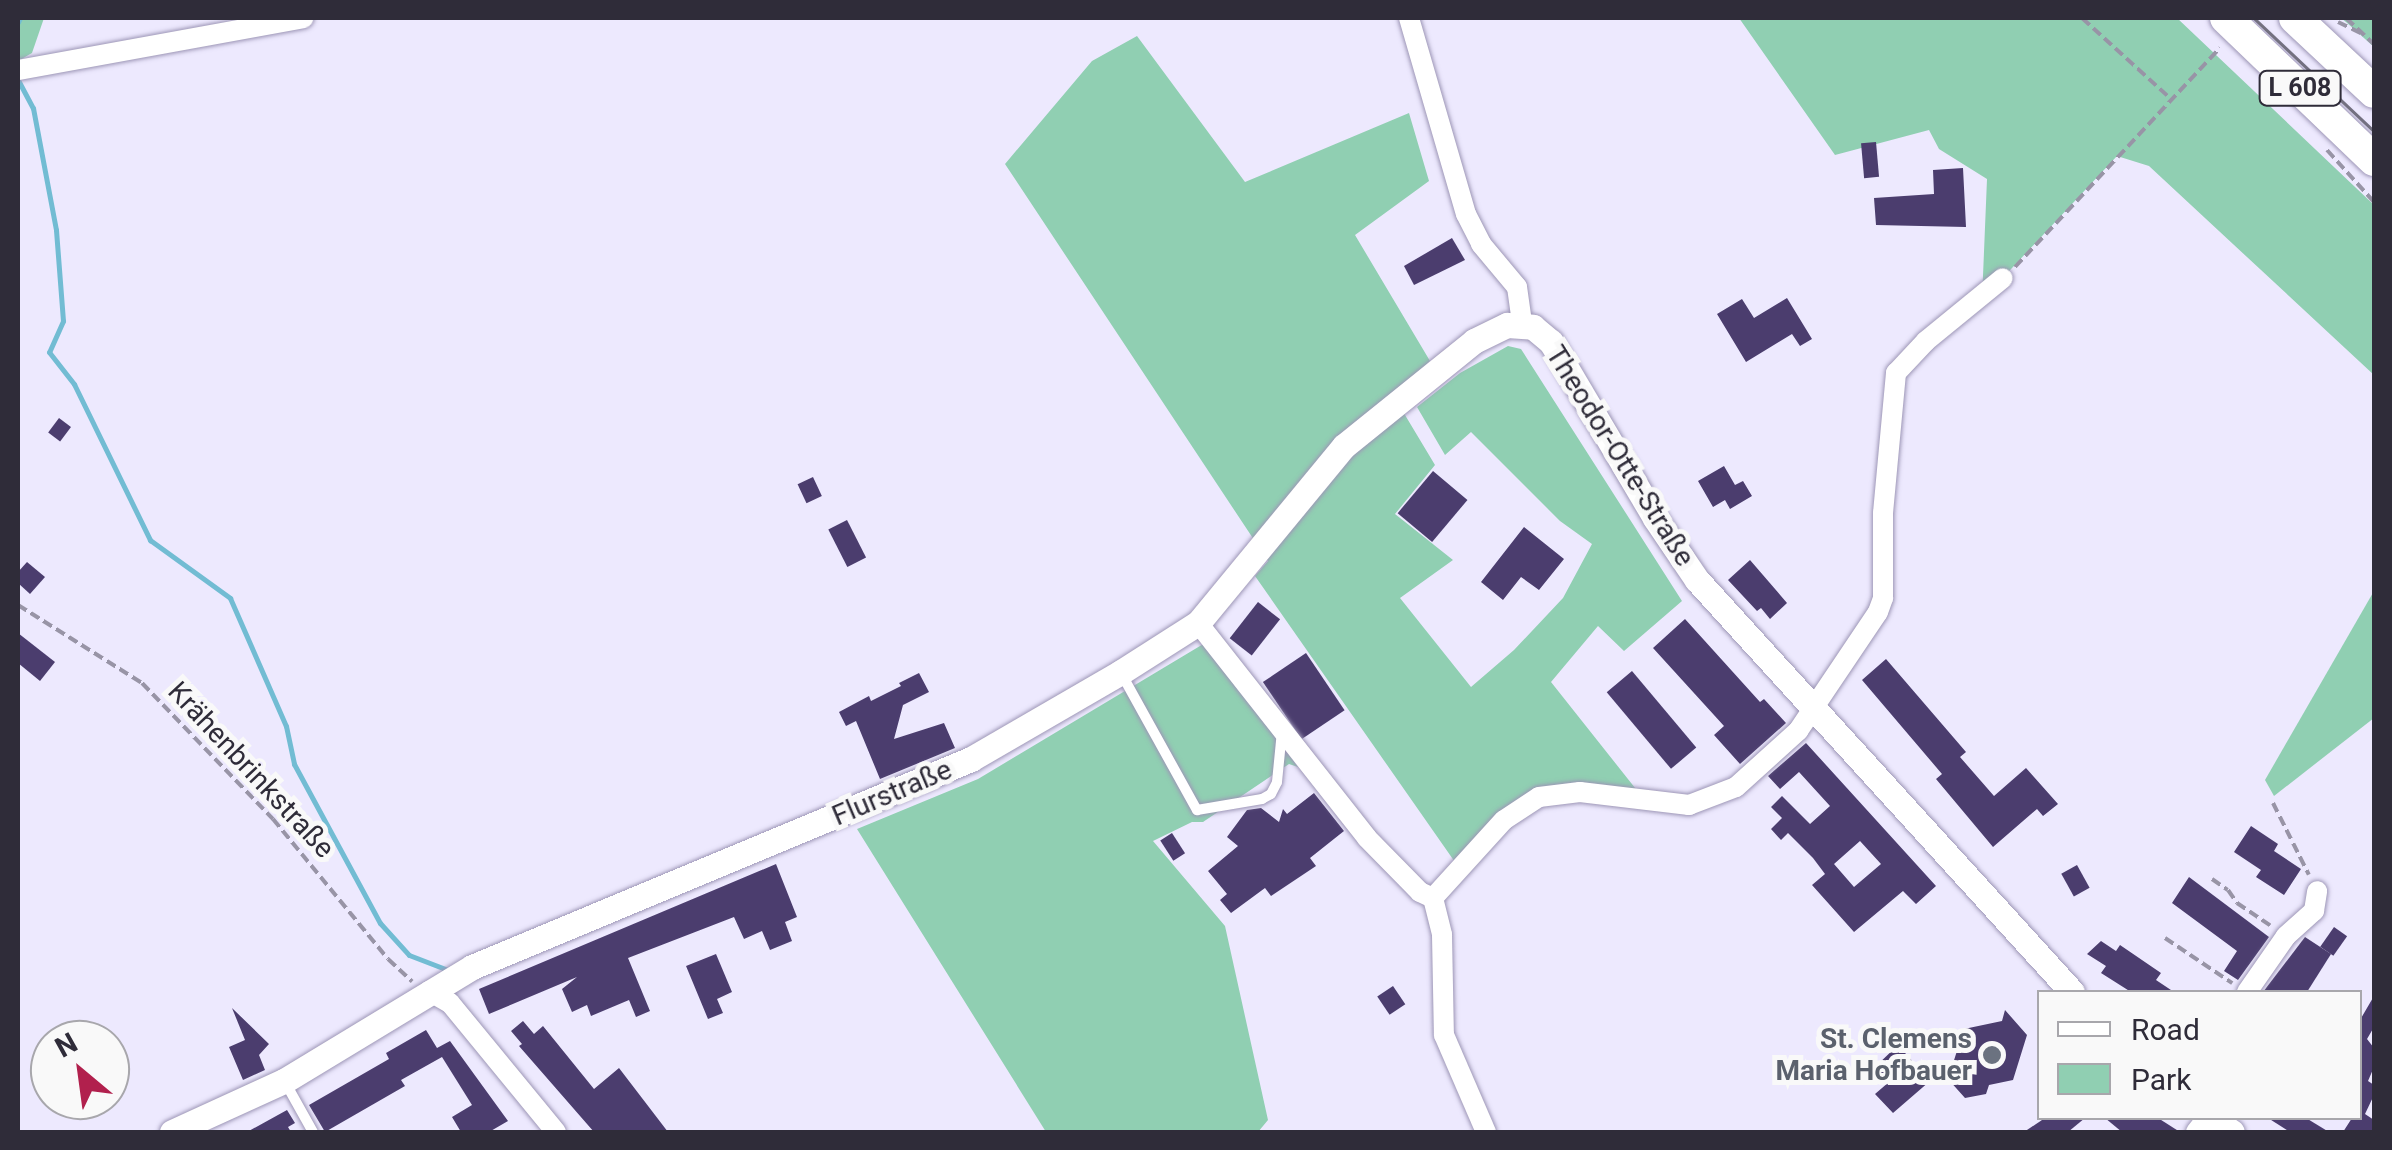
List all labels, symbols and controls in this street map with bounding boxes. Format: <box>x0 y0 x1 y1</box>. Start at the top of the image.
road number: L 608 <box>2258 68 2342 108</box>
street label: Theodor-Otte-Straße <box>1539 340 1701 572</box>
street label: Krähenbrinkstraße <box>161 675 341 865</box>
street label: Flurstraße <box>827 753 957 833</box>
legend <box>2037 990 2362 1120</box>
text: Road <box>2131 1012 2200 1047</box>
north arrow <box>30 1020 130 1120</box>
place label: St. Clemens Maria Hofbauer <box>1776 1022 1972 1088</box>
text: N <box>50 1026 83 1064</box>
marker: St. Clemens Maria Hofbauer <box>1981 1044 2003 1066</box>
text: Park <box>2131 1062 2191 1097</box>

